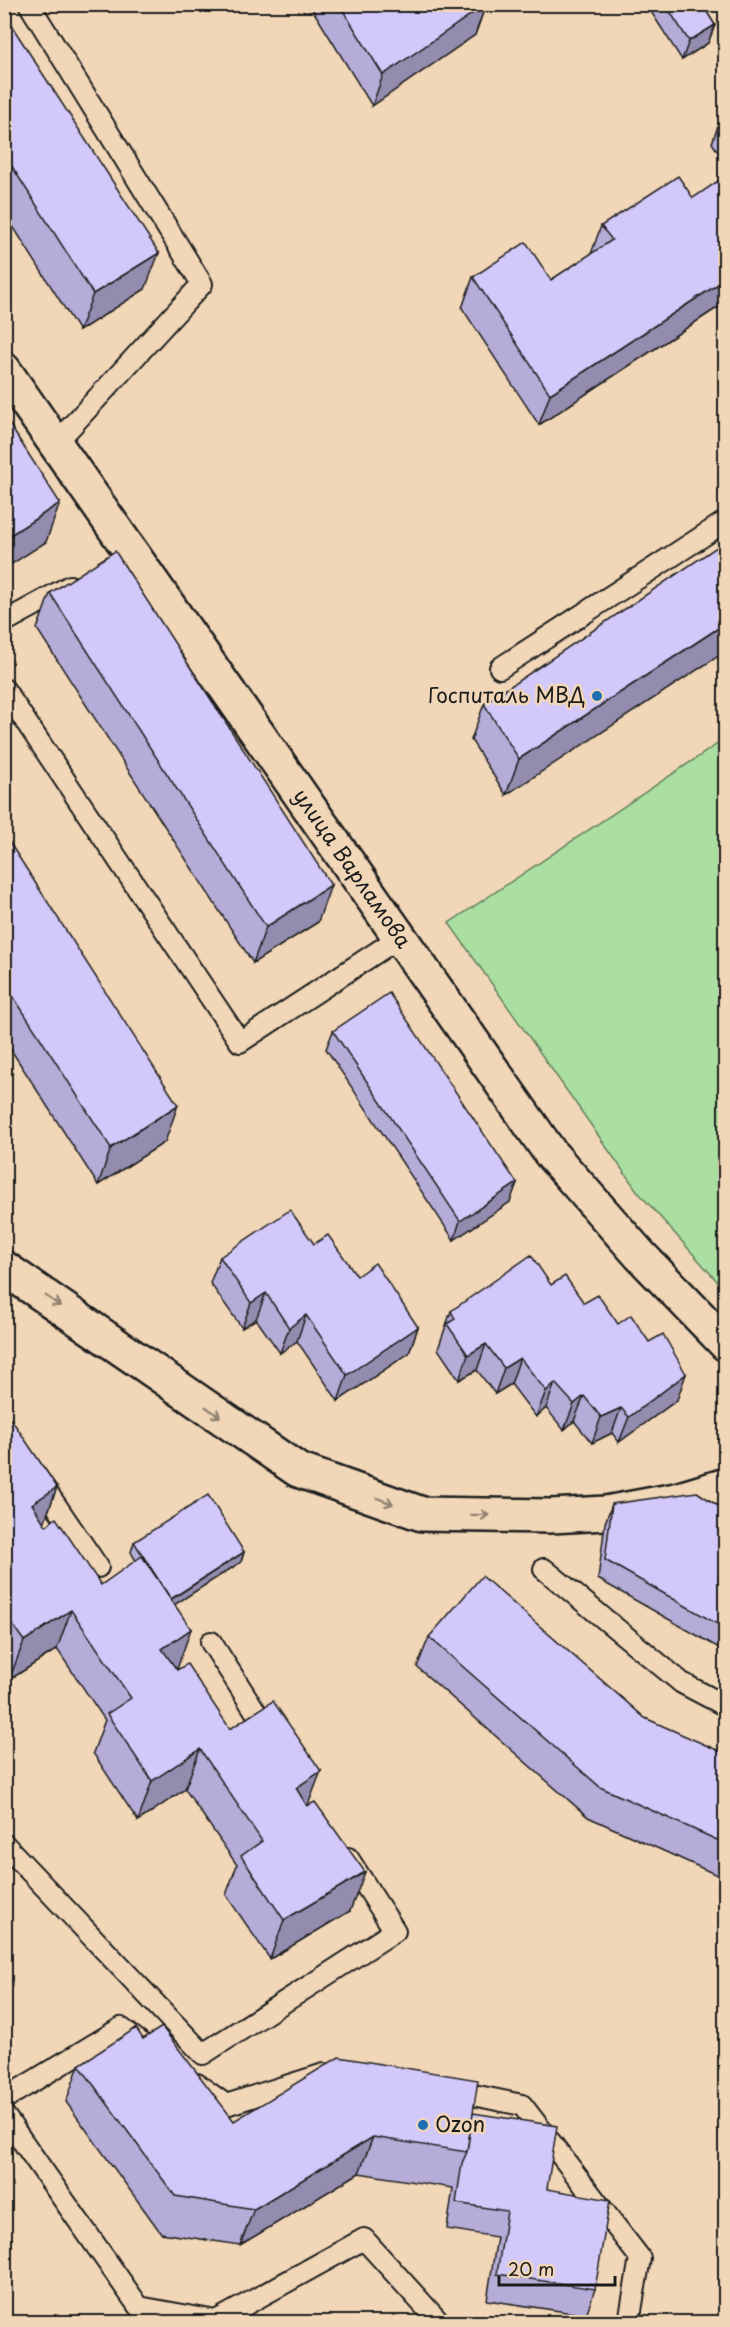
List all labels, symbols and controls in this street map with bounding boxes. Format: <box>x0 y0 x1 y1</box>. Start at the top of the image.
place label: Госпиталь МВД <box>428 678 585 710</box>
marker: Госпиталь МВД <box>590 689 604 703</box>
street label: улица Варламова <box>287 781 421 954</box>
one-way arrow <box>44 1295 60 1307</box>
one-way arrow <box>205 1406 221 1418</box>
one-way arrow <box>375 1497 394 1508</box>
one-way arrow <box>470 1509 490 1521</box>
place label: Ozon <box>435 2107 485 2139</box>
marker: Ozon <box>416 2118 430 2132</box>
scale bar <box>499 2249 614 2287</box>
text: 20 m <box>508 2255 554 2282</box>

